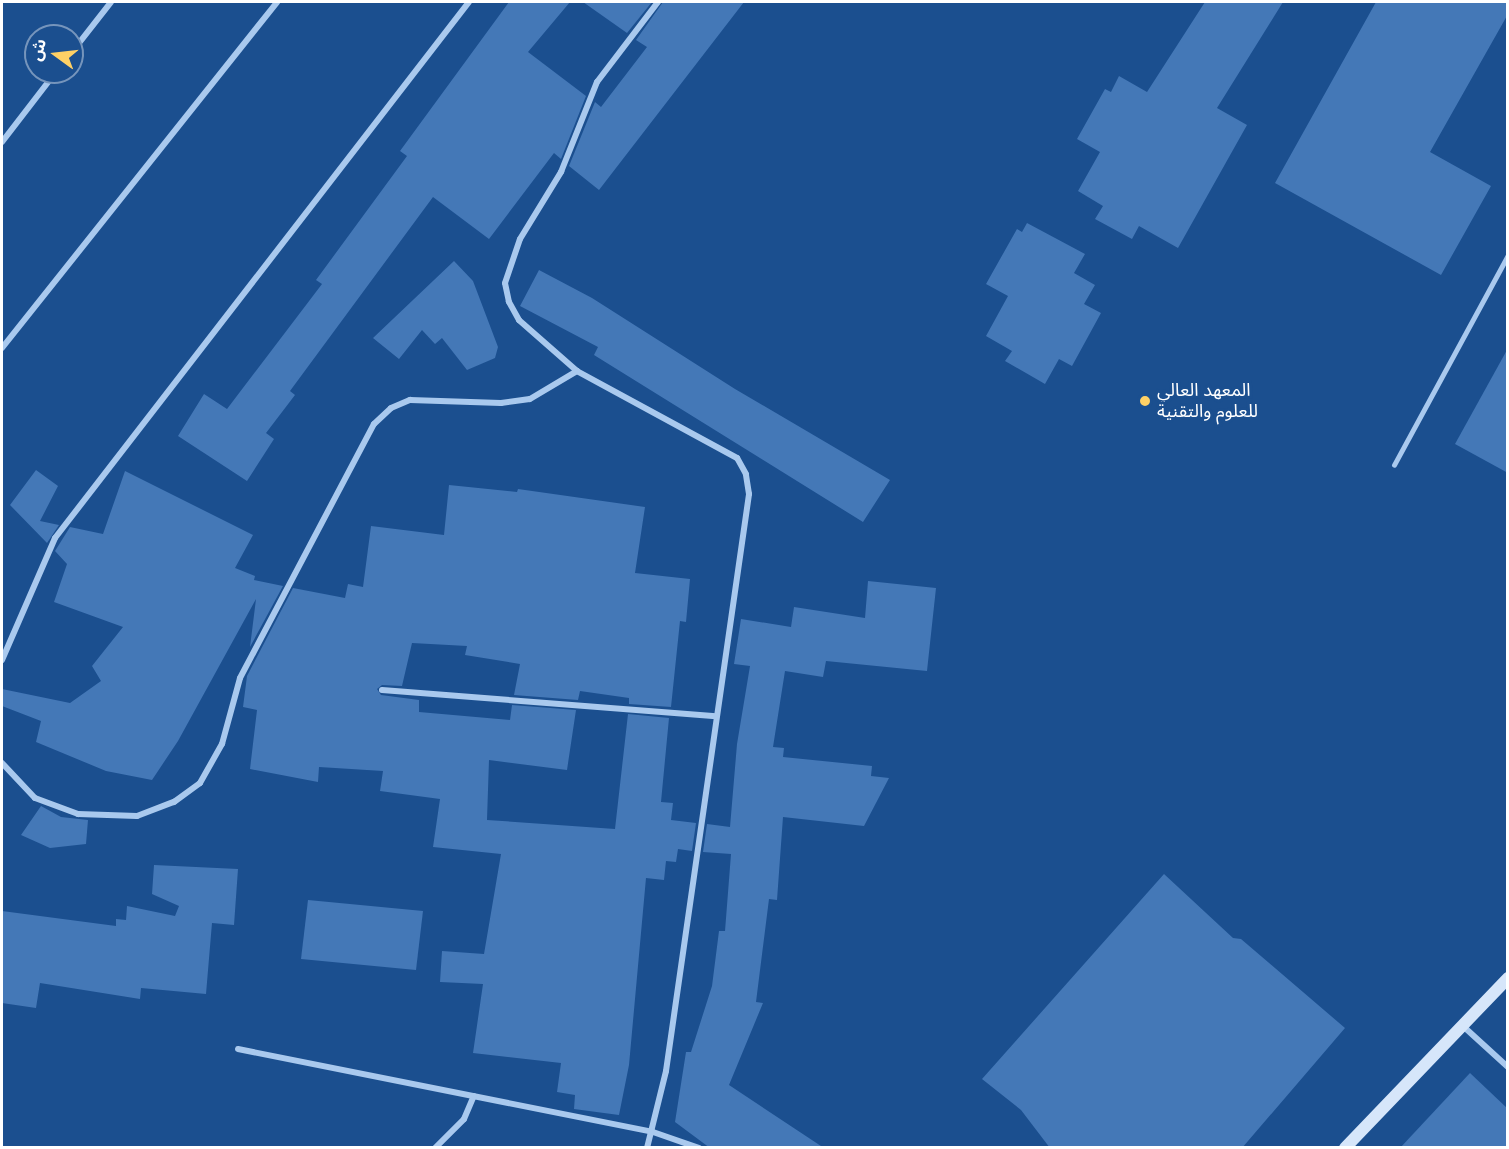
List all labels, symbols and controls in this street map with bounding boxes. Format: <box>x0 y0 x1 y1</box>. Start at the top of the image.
north arrow <box>24 24 84 84</box>
text: ش <box>25 36 51 63</box>
place label: المعهد العالي للعلوم والتقنية <box>1157 380 1258 422</box>
marker: المعهد العالي للعلوم والتقنية <box>1138 394 1152 408</box>

